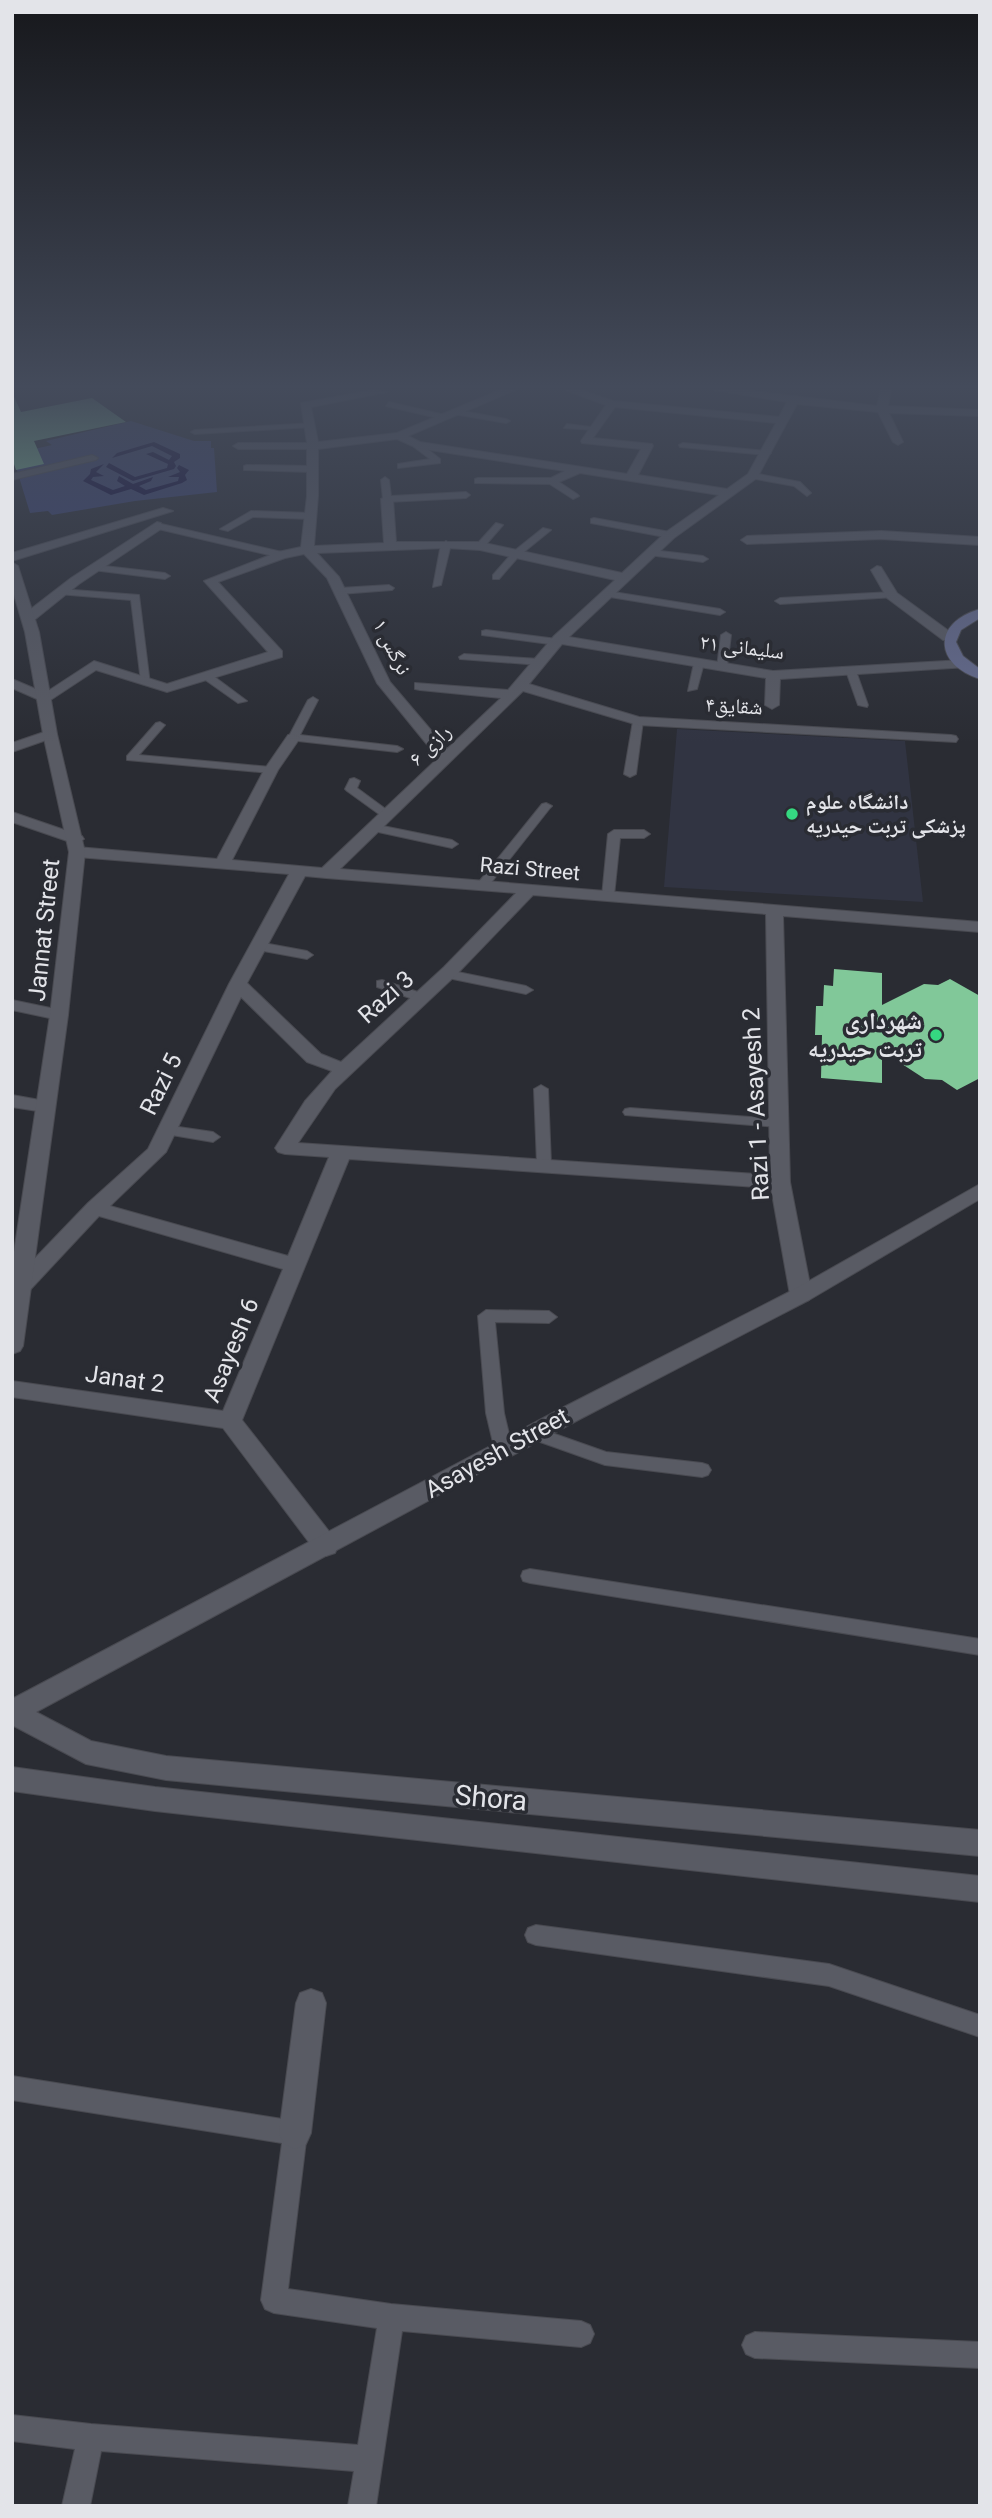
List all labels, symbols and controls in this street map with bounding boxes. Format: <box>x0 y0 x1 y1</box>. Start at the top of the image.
street label: نرگس ۱ <box>367 615 416 679</box>
street label: سلیمانی ۲۱ <box>698 630 786 665</box>
street label: شقایق۴ <box>705 693 763 720</box>
street label: رازی ۶ <box>404 719 456 771</box>
place label: دانشگاه علوم پزشکی تربت حیدریه <box>806 790 966 839</box>
marker: دانشگاه علوم پزشکی تربت حیدریه <box>784 806 800 822</box>
street label: Razi Street <box>479 853 581 885</box>
street label: Jannat Street <box>23 857 65 1003</box>
street label: Razi 3 <box>352 965 420 1029</box>
street label: Razi 1 - Asayesh 2 <box>737 1007 775 1201</box>
place label: شهرداری تربت حیدریه <box>808 1007 923 1063</box>
marker: شهرداری تربت حیدریه <box>928 1027 944 1043</box>
street label: Razi 5 <box>134 1049 188 1119</box>
street label: Asayesh 6 <box>197 1294 265 1406</box>
street label: Janat 2 <box>83 1360 167 1398</box>
street label: Asayesh Street <box>420 1402 574 1504</box>
street label: Shora <box>454 1778 528 1818</box>

